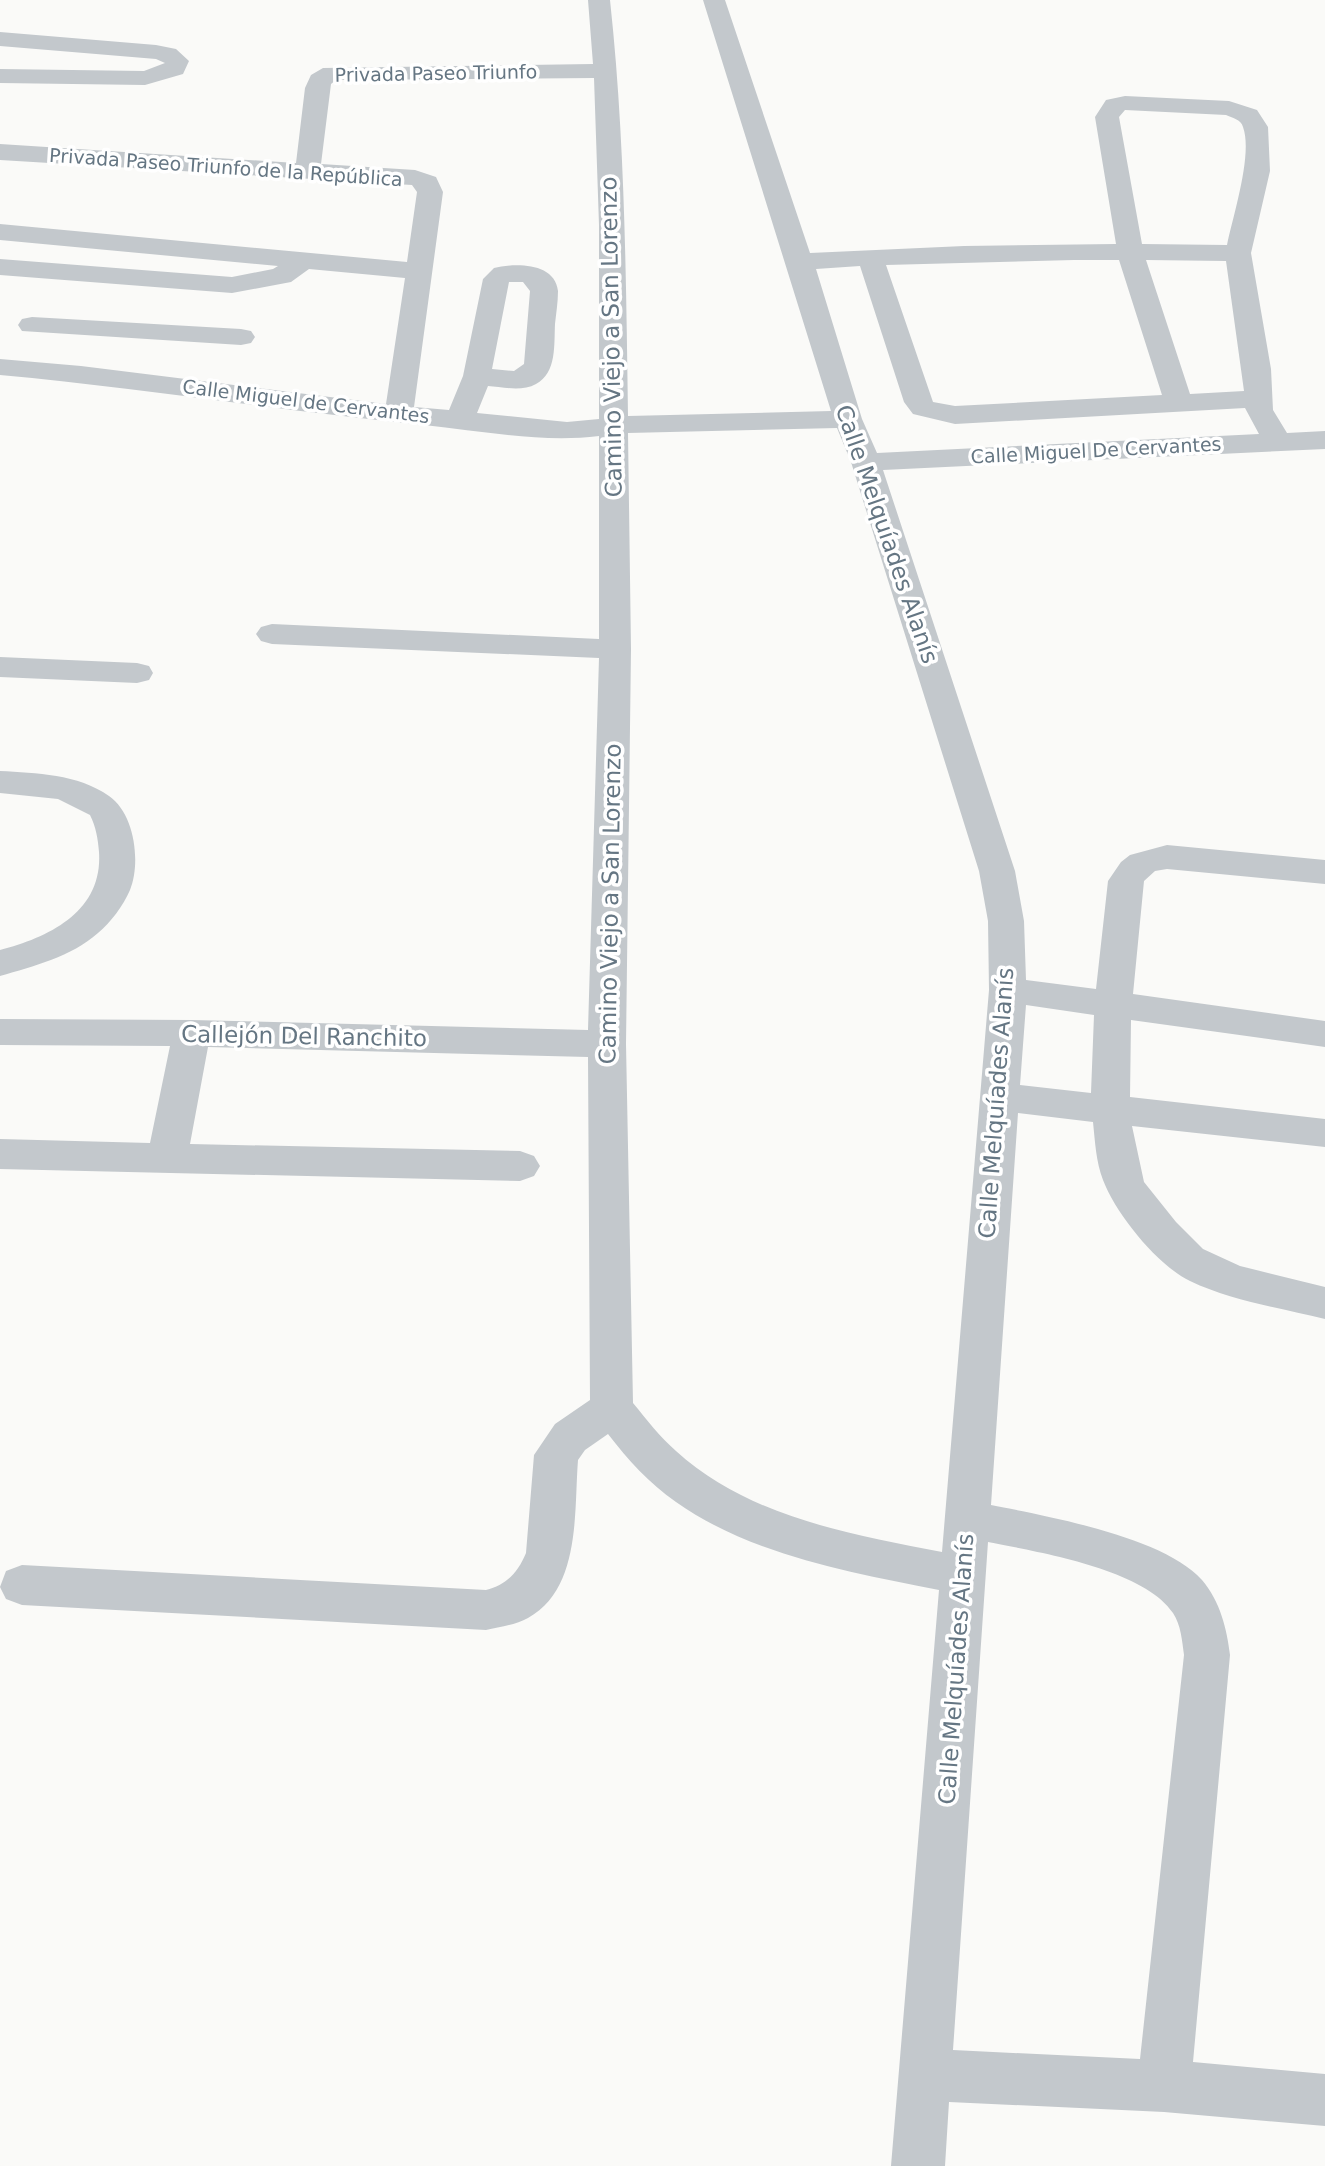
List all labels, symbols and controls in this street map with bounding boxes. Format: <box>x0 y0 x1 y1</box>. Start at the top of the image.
street label: Privada Paseo Triunfo <box>334 60 538 86</box>
street label: Privada Paseo Triunfo de la República <box>49 144 403 190</box>
street label: Camino Viejo a San Lorenzo <box>595 176 627 498</box>
street label: Calle Miguel de Cervantes <box>181 375 431 427</box>
street label: Calle Melquíades Alanís <box>830 401 944 667</box>
street label: Calle Miguel De Cervantes <box>970 432 1222 468</box>
street label: Camino Viejo a San Lorenzo <box>594 743 626 1065</box>
street label: Calle Melquíades Alanís <box>974 967 1018 1239</box>
street label: Callejón Del Ranchito <box>181 1021 427 1051</box>
street label: Calle Melquíades Alanís <box>934 1533 978 1805</box>

